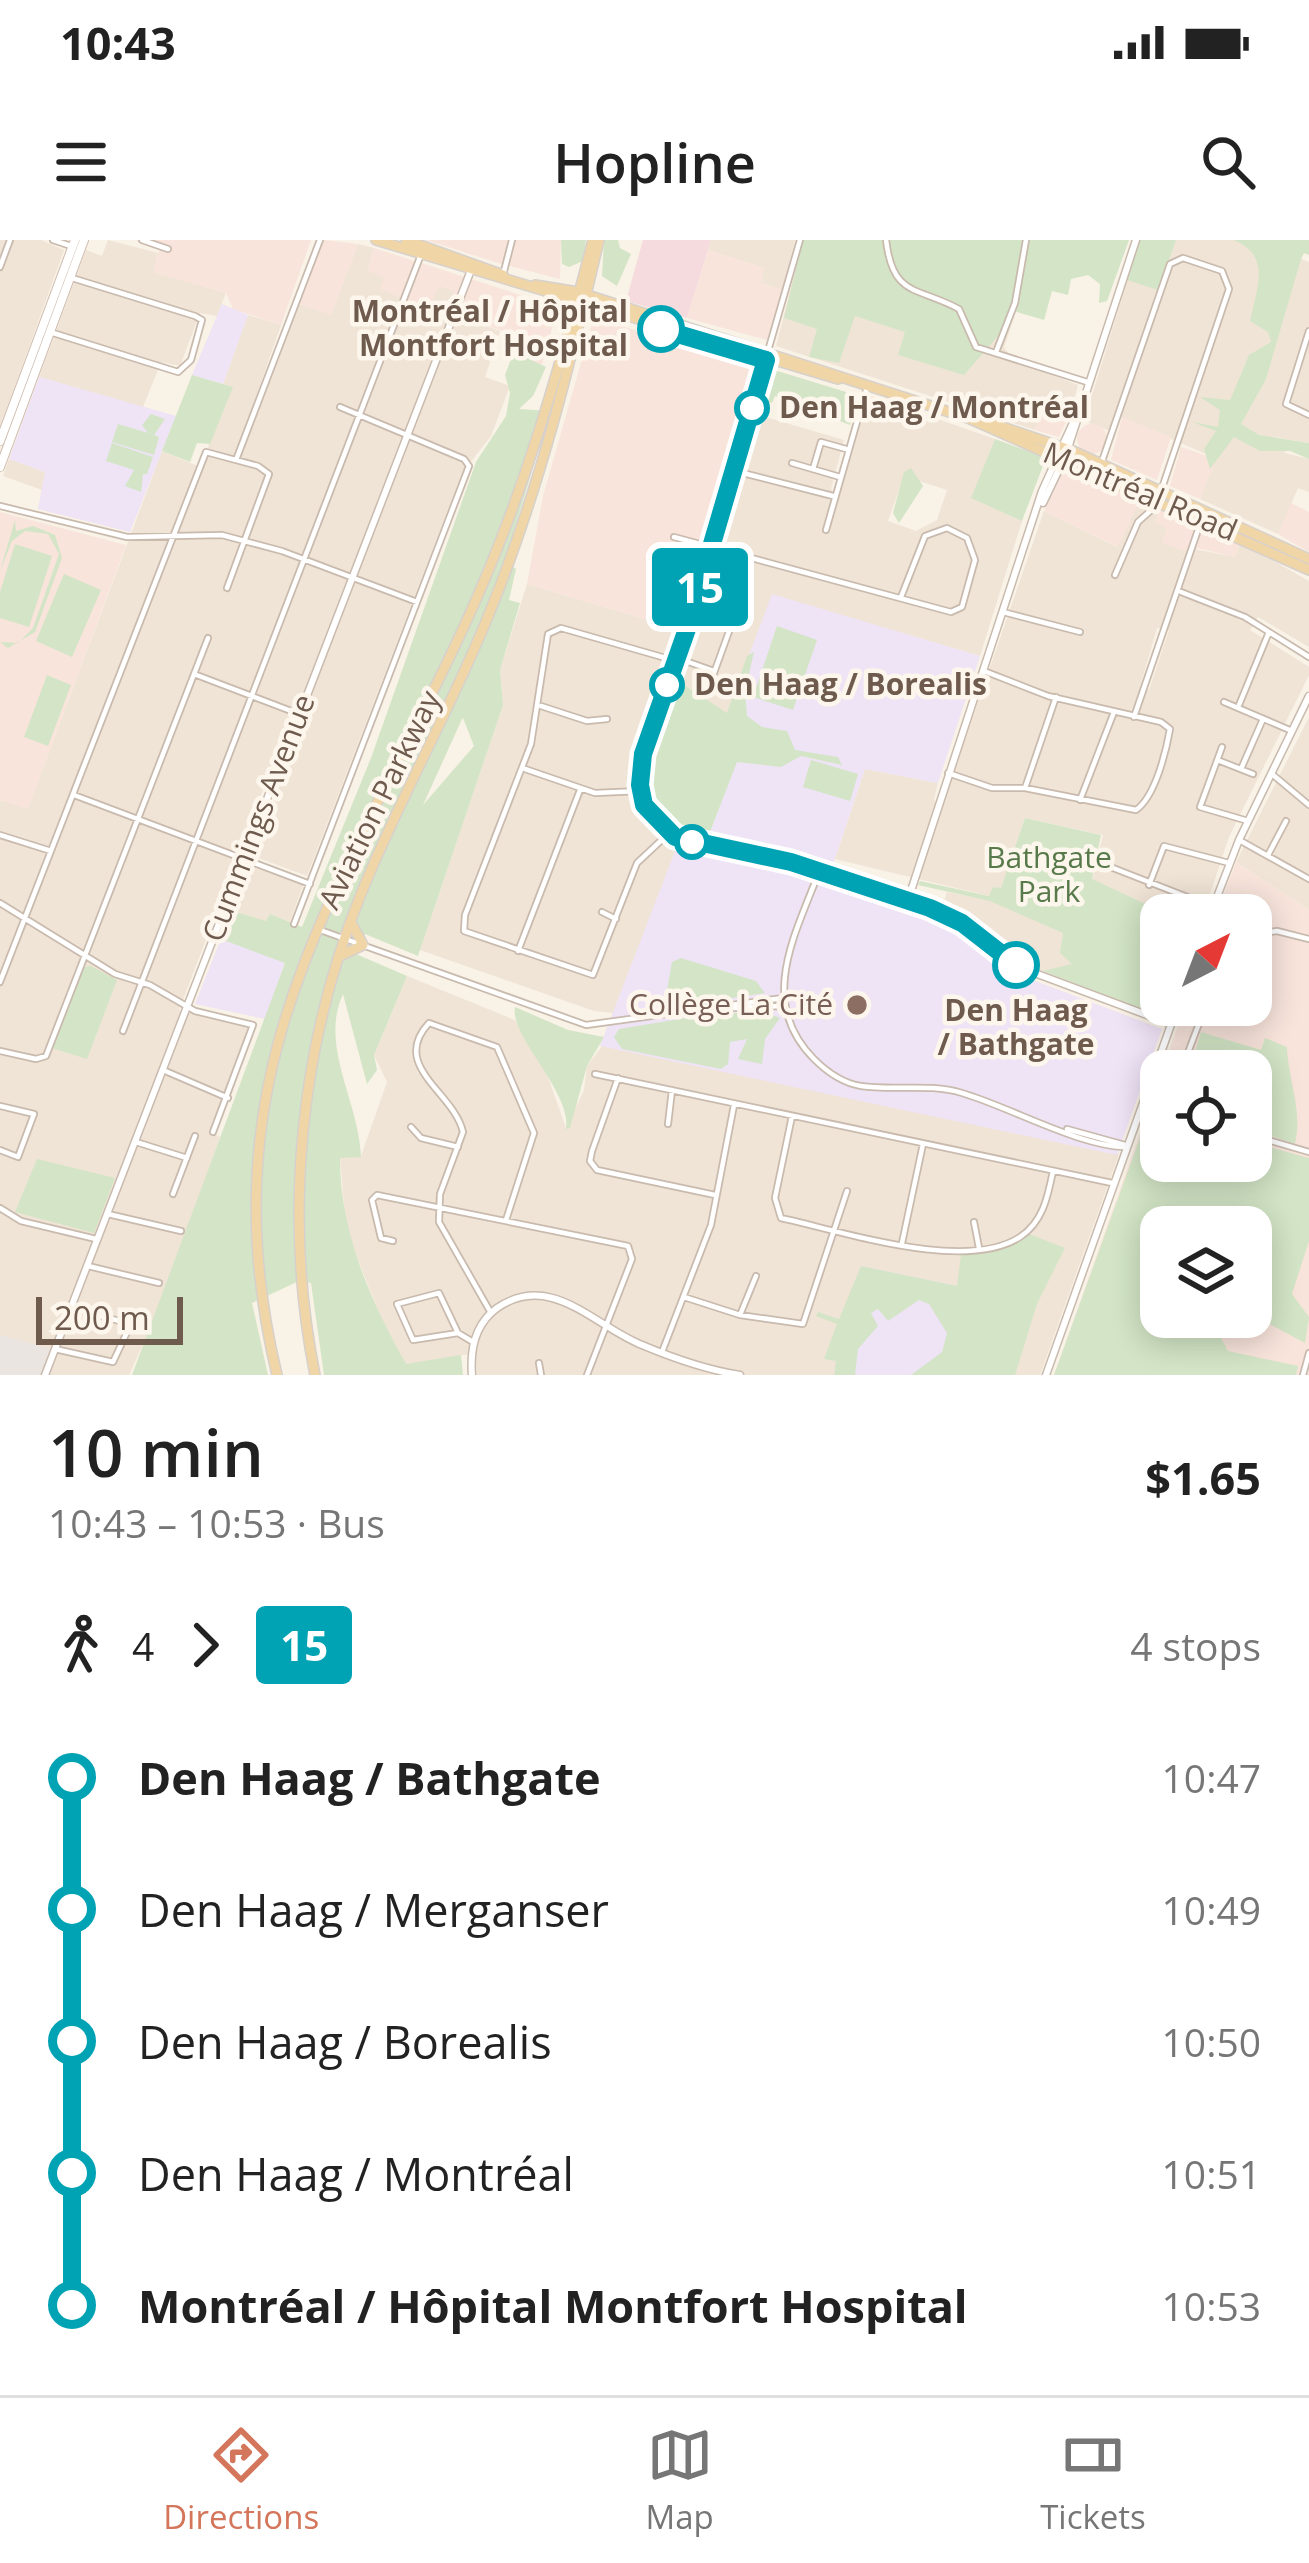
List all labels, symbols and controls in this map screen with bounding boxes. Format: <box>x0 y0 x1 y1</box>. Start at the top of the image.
text: 10:43 <box>60 12 176 73</box>
text: Hopline <box>553 125 756 199</box>
icon: menu <box>48 129 114 195</box>
icon: search <box>1195 129 1261 195</box>
place label: Montréal / Hôpital Montfort Hospital <box>352 290 628 365</box>
marker: Montréal / Hôpital Montfort Hospital <box>639 307 683 351</box>
place label: Den Haag / Montréal <box>779 386 1089 427</box>
marker: Den Haag / Montréal <box>736 392 768 424</box>
street label: Montréal Road <box>1037 431 1244 550</box>
line badge: 15 <box>646 548 754 626</box>
text: 15 <box>676 558 724 615</box>
place label: Den Haag / Borealis <box>694 663 987 704</box>
marker: Den Haag / Borealis <box>651 669 683 701</box>
street label: Aviation Parkway <box>308 682 450 915</box>
street label: Cummings Avenue <box>192 688 324 947</box>
unlabelled marker <box>676 826 708 858</box>
park label: Bathgate Park <box>986 836 1112 911</box>
north arrow <box>1140 894 1272 1026</box>
map controls <box>1140 894 1272 1338</box>
marker: Den Haag / Bathgate <box>994 943 1038 987</box>
place label: Collège La Cité <box>629 983 833 1024</box>
place label: Den Haag / Bathgate <box>937 989 1095 1064</box>
marker: Collège La Cité <box>844 992 870 1018</box>
button: locate <box>1140 1050 1272 1182</box>
button: layers <box>1140 1206 1272 1338</box>
scale bar <box>36 1291 183 1344</box>
text: 200 m <box>54 1295 150 1340</box>
text: 10 min <box>48 1406 264 1496</box>
text: $1.65 <box>1145 1447 1261 1508</box>
text: 10:43 – 10:53 · Bus <box>48 1496 385 1549</box>
icon: walk <box>48 1612 114 1678</box>
icon: forward <box>172 1612 238 1678</box>
text: 15 <box>280 1616 328 1673</box>
text: 4 <box>132 1619 154 1672</box>
text: 4 stops <box>1130 1619 1261 1672</box>
text: Den Haag / Bathgate <box>138 1747 601 1808</box>
text: 10:47 <box>1162 1751 1261 1804</box>
text: Den Haag / Merganser <box>138 1879 609 1940</box>
text: 10:49 <box>1162 1883 1261 1936</box>
text: Den Haag / Borealis <box>138 2011 552 2072</box>
text: 10:50 <box>1162 2015 1261 2068</box>
text: Den Haag / Montréal <box>138 2143 574 2204</box>
text: 10:51 <box>1162 2147 1261 2200</box>
text: Montréal / Hôpital Montfort Hospital <box>138 2275 968 2336</box>
text: 10:53 <box>1162 2279 1261 2332</box>
tab: Directions <box>163 2422 319 2539</box>
tab: Map <box>646 2422 714 2539</box>
tab: Tickets <box>1040 2422 1146 2539</box>

